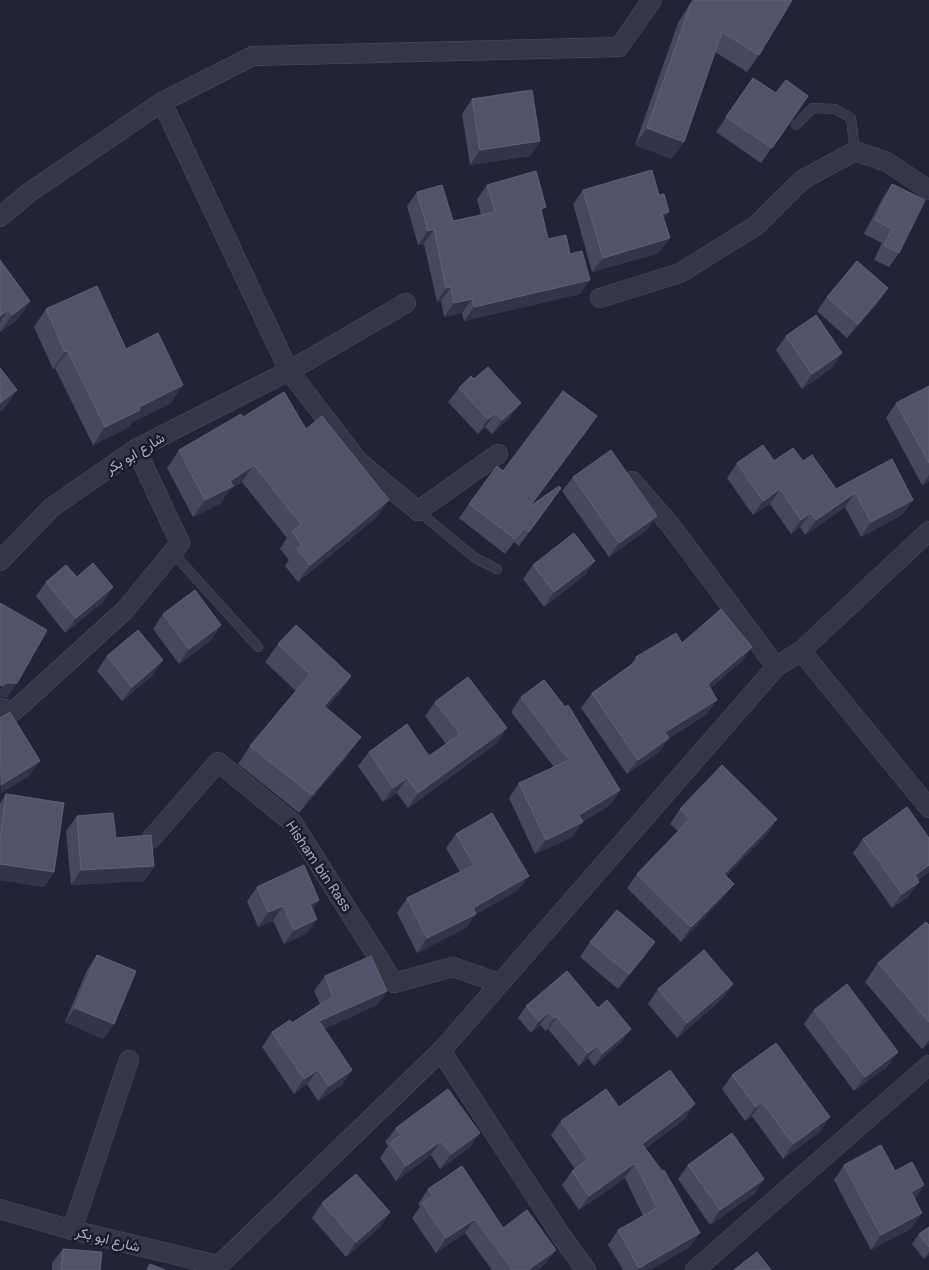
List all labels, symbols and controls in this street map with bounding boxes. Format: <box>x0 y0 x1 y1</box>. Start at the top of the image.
street label: شارع ابو بكر <box>101 428 169 480</box>
street label: Hisham bin Rass <box>282 817 356 915</box>
street label: شارع ابو بكر <box>72 1222 142 1258</box>

